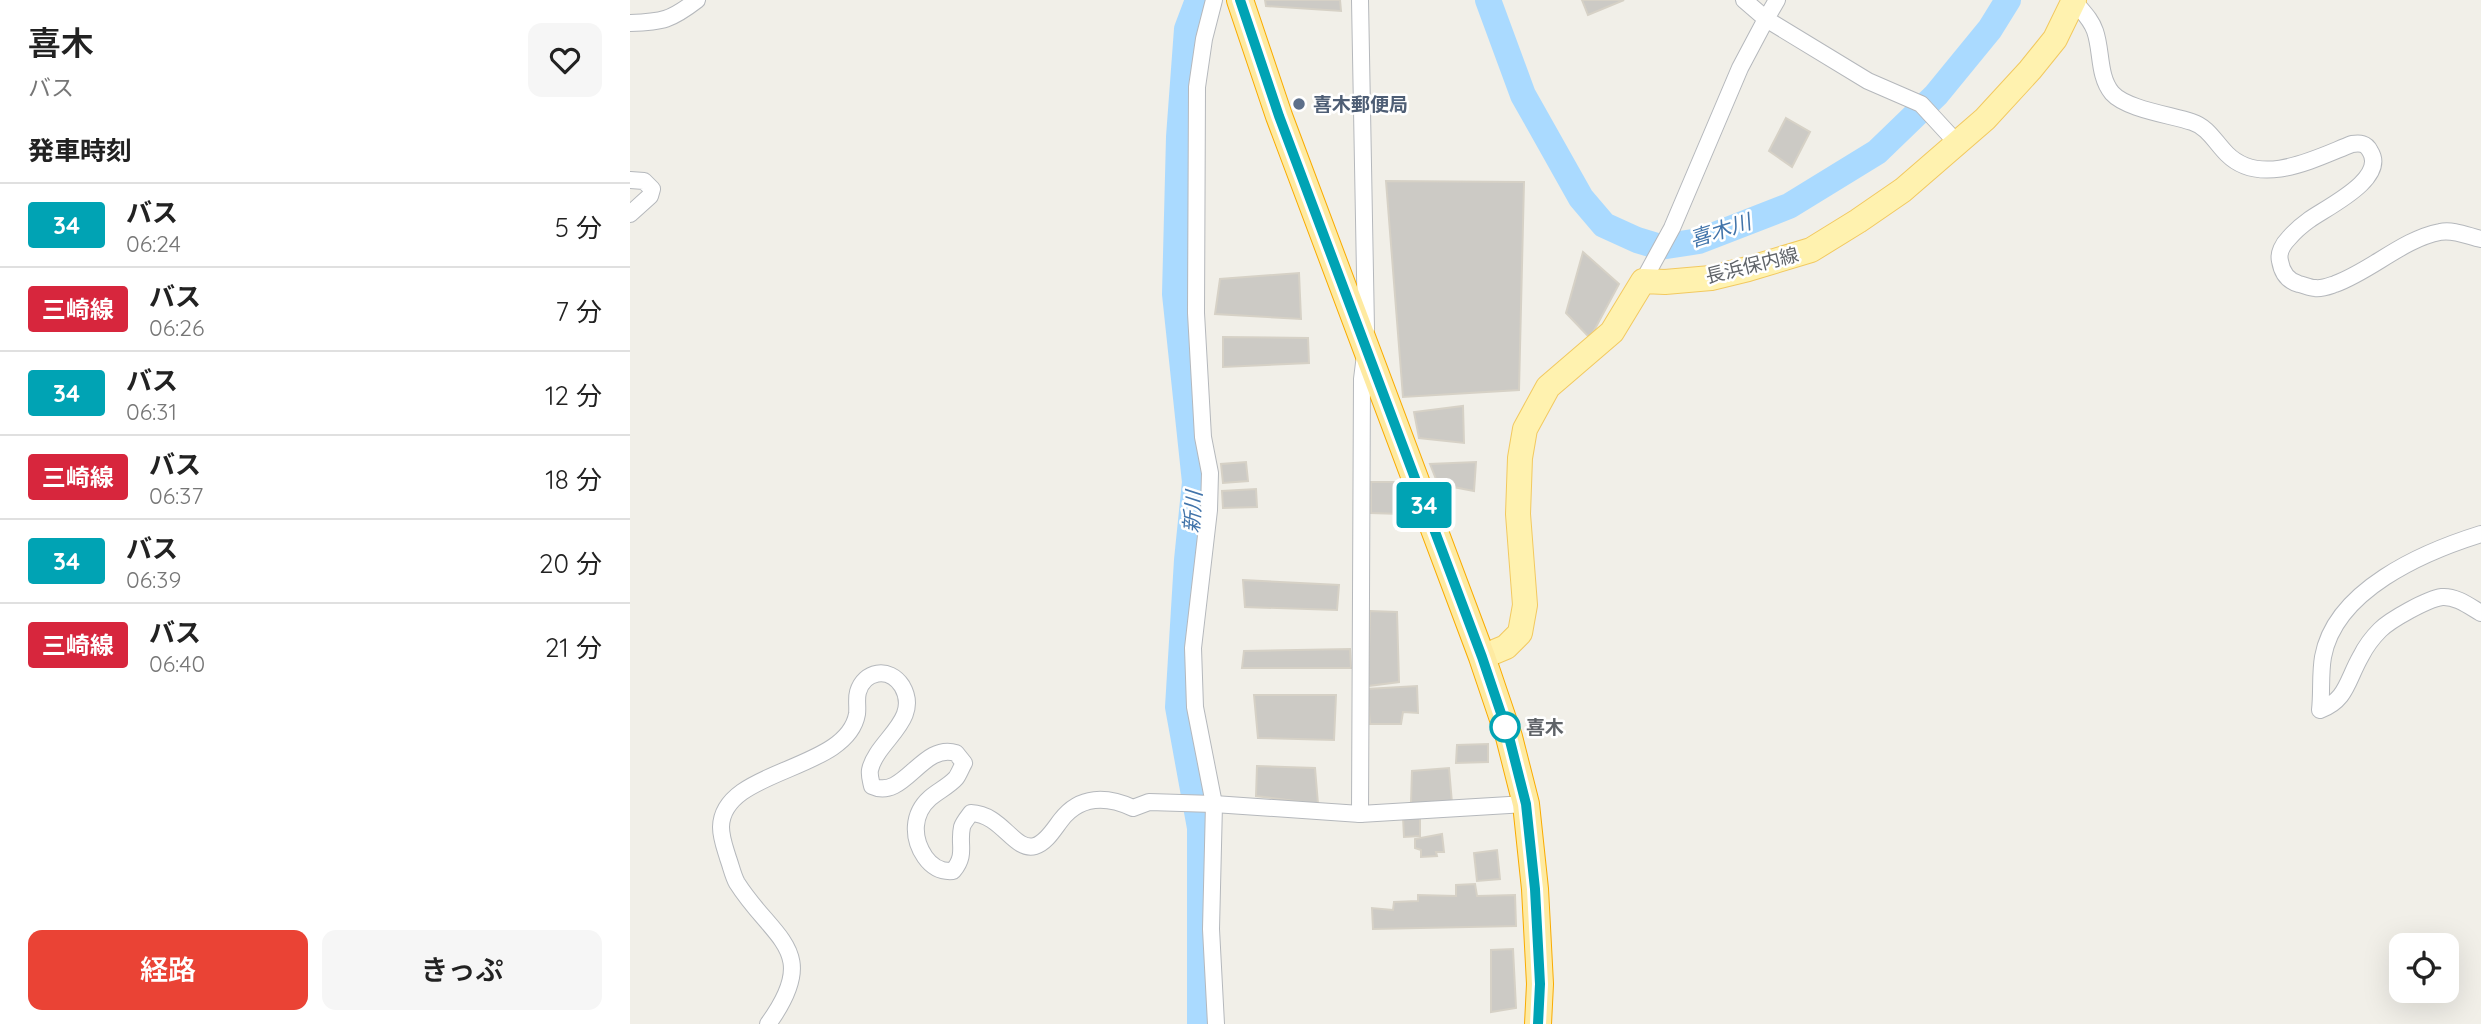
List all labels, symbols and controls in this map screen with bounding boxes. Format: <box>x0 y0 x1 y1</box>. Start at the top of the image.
text: 喜木 <box>28 22 94 63</box>
button: heart <box>528 23 602 97</box>
text: バス <box>28 73 74 102</box>
place label: 喜木郵便局 <box>1313 92 1408 116</box>
marker: 喜木郵便局 <box>1291 96 1307 112</box>
text: 発車時刻 <box>28 134 132 167</box>
text: バス <box>126 196 178 229</box>
water label: 喜木川 <box>1686 207 1756 252</box>
text: 34 <box>53 210 80 240</box>
text: 5 分 <box>555 211 602 244</box>
text: 06:24 <box>126 229 181 258</box>
street label: 長浜保内線 <box>1703 242 1801 288</box>
text: バス <box>149 280 201 313</box>
text: 三崎線 <box>42 294 114 324</box>
text: 7 分 <box>556 295 602 328</box>
text: 06:26 <box>149 313 204 342</box>
text: バス <box>126 364 178 397</box>
text: 34 <box>53 378 80 408</box>
text: 12 分 <box>545 379 602 412</box>
text: 06:31 <box>126 397 177 426</box>
text: バス <box>149 448 201 481</box>
text: 三崎線 <box>42 462 114 492</box>
text: 18 分 <box>545 463 602 496</box>
text: 06:37 <box>149 481 203 510</box>
line badge: 34 <box>1392 482 1456 528</box>
water label: 新川 <box>1178 488 1207 534</box>
text: 34 <box>1411 490 1438 520</box>
text: バス <box>126 532 178 565</box>
text: 34 <box>53 546 80 576</box>
text: 20 分 <box>539 547 602 580</box>
text: 06:39 <box>126 565 181 594</box>
text: バス <box>149 616 201 649</box>
text: 三崎線 <box>42 630 114 660</box>
text: 21 分 <box>545 631 602 664</box>
text: 06:40 <box>149 649 205 678</box>
marker: 喜木 <box>1490 712 1520 742</box>
place label: 喜木 <box>1526 715 1564 739</box>
button: 経路 <box>28 930 308 1010</box>
button: きっぷ <box>322 930 602 1010</box>
map controls <box>2389 933 2459 1003</box>
button: locate <box>2389 933 2459 1003</box>

